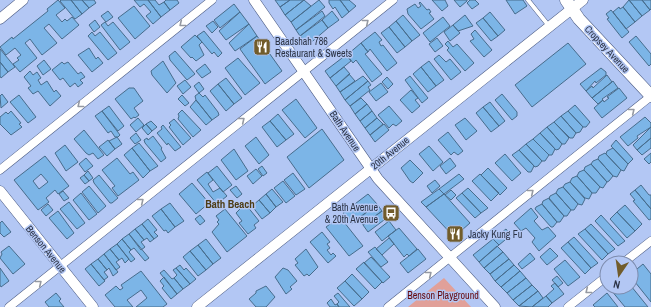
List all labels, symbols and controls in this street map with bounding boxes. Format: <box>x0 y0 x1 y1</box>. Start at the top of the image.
one-way arrow <box>361 19 368 26</box>
one-way arrow <box>179 20 186 27</box>
street label: Cropsey Avenue <box>582 23 633 76</box>
place label: Baadshah 786 Restaurant & Sweets <box>275 35 352 60</box>
restaurant icon: Baadshah 786 Restaurant & Sweets <box>252 37 272 57</box>
one-way arrow <box>78 101 85 108</box>
street label: Bath Avenue <box>327 108 364 154</box>
one-way arrow <box>628 109 635 116</box>
one-way arrow <box>238 118 245 125</box>
street label: 20th Avenue <box>368 133 412 172</box>
one-way arrow <box>526 190 533 197</box>
district label: Bath Beach <box>205 197 255 211</box>
one-way arrow <box>136 199 143 206</box>
place label: Bath Avenue & 20th Avenue <box>325 201 378 226</box>
bus stop icon: Bath Avenue & 20th Avenue <box>381 203 401 223</box>
street label: Benson Avenue <box>23 223 69 276</box>
restaurant icon: Jacky Kung Fu <box>445 224 465 244</box>
place label: Jacky Kung Fu <box>468 228 522 241</box>
north arrow <box>599 255 639 295</box>
one-way arrow <box>425 272 432 279</box>
text: N <box>612 277 621 292</box>
one-way arrow <box>35 280 42 287</box>
one-way arrow <box>585 287 592 294</box>
park label: Benson Playground <box>407 289 479 302</box>

